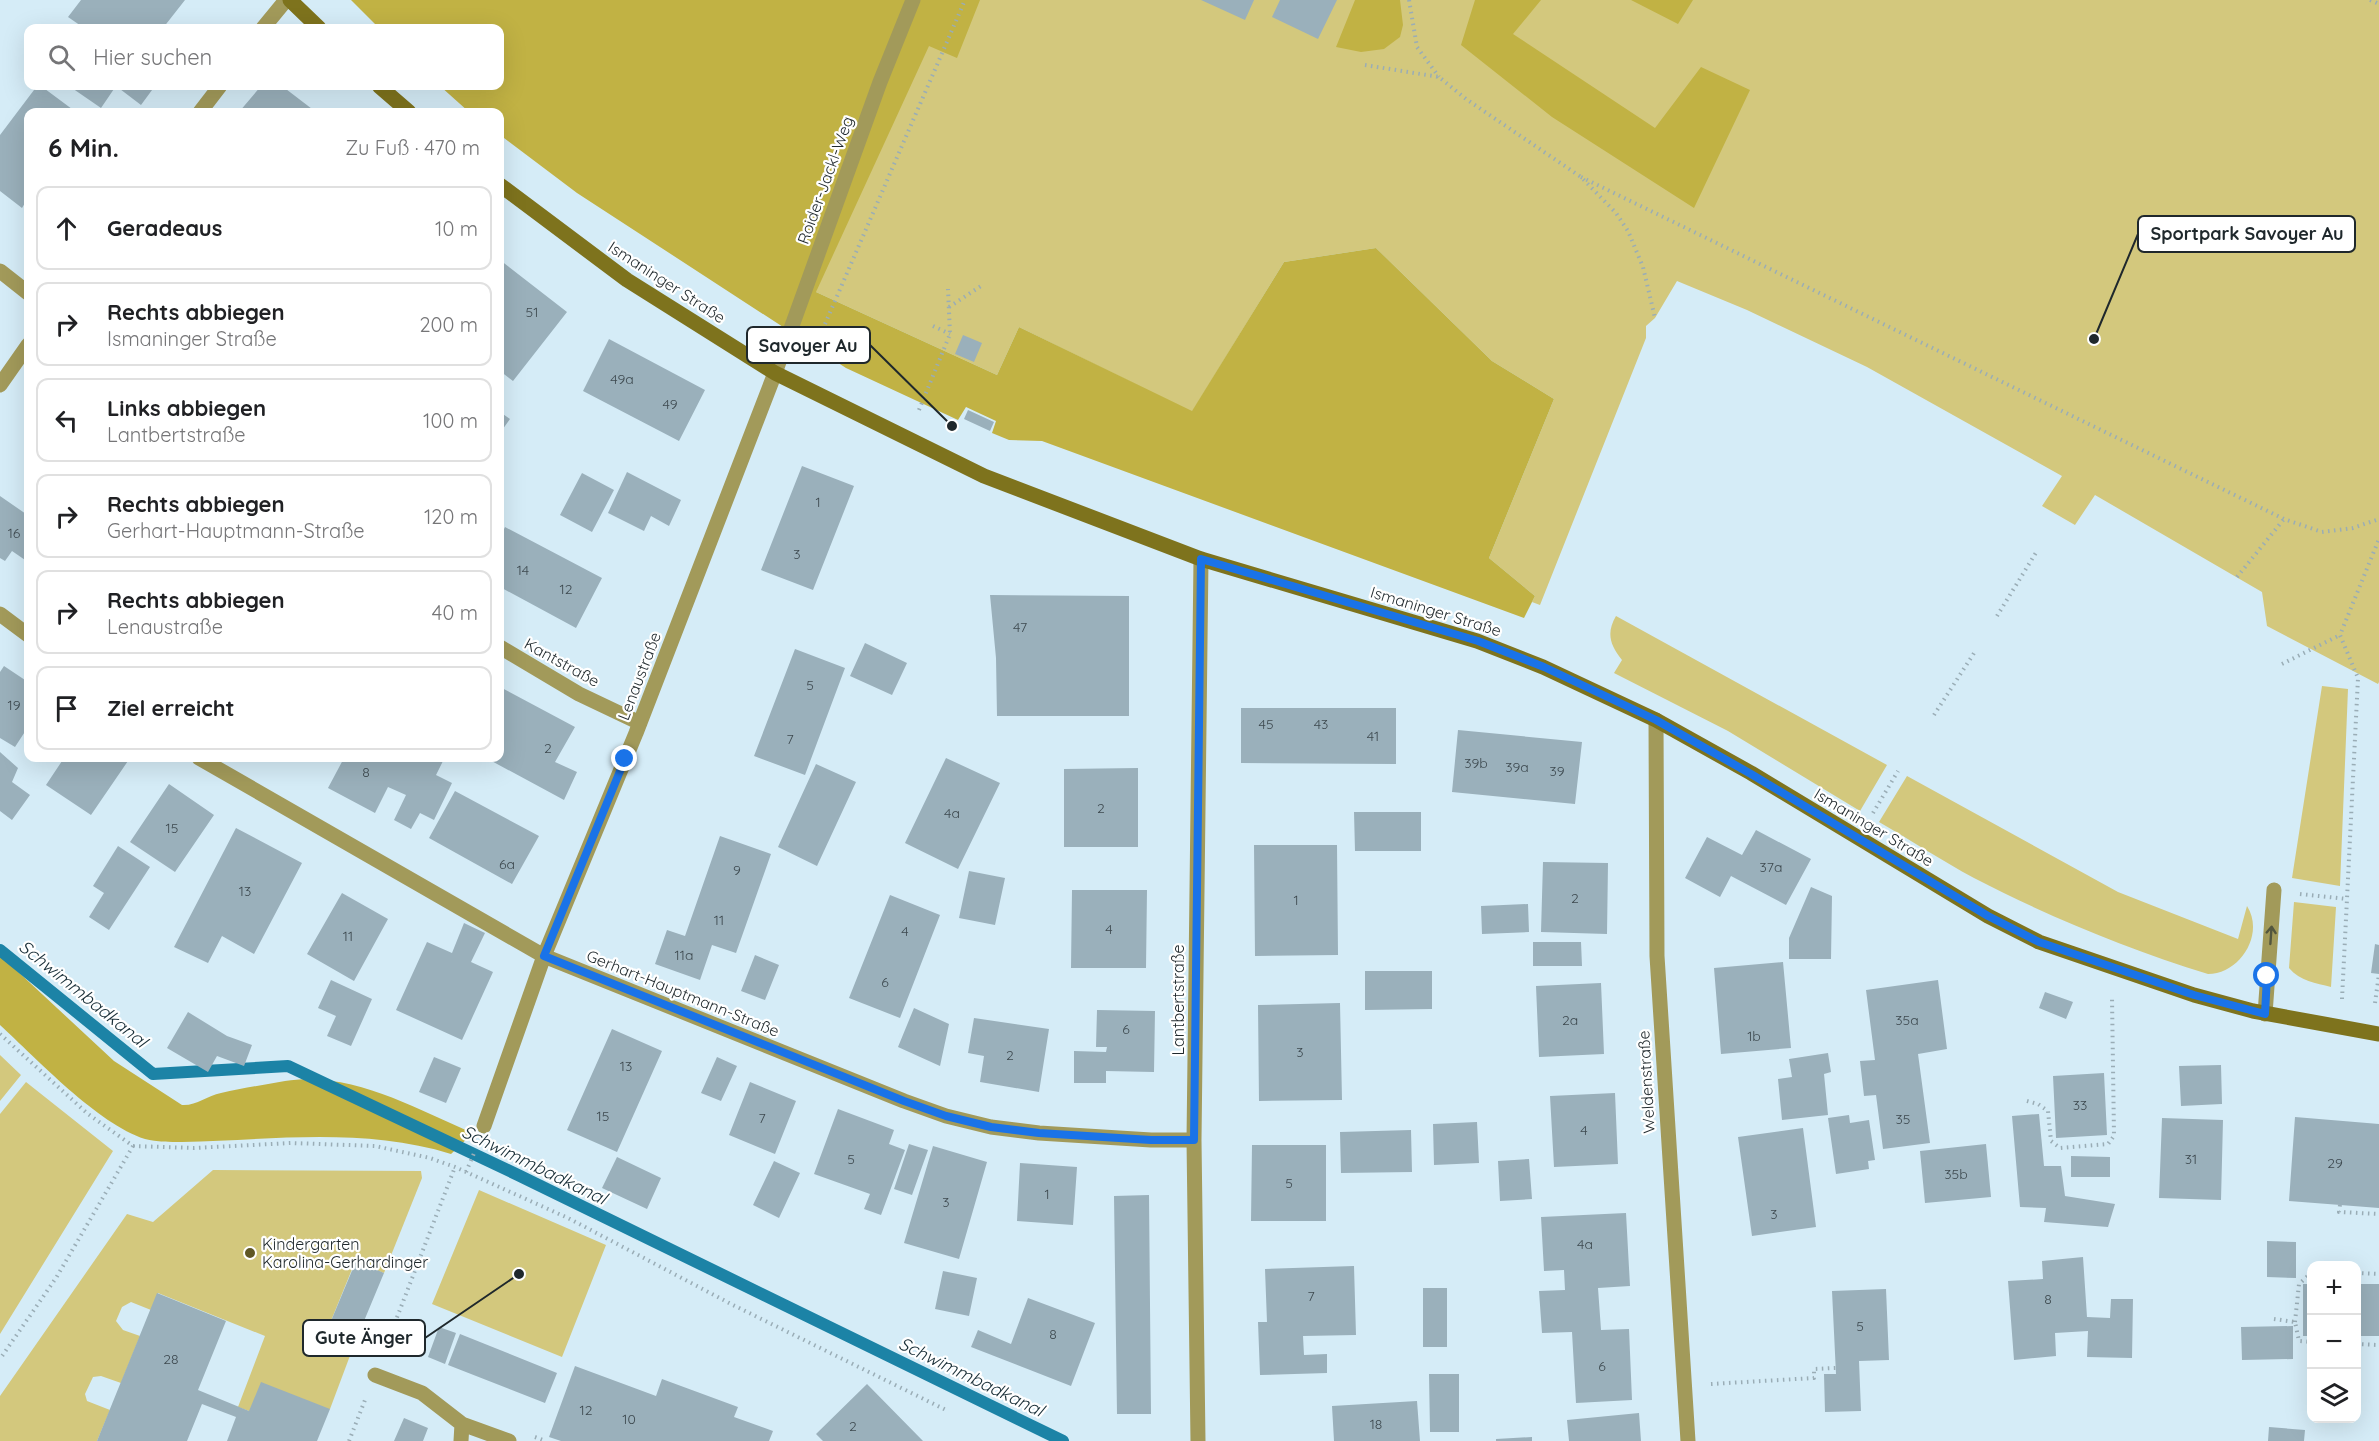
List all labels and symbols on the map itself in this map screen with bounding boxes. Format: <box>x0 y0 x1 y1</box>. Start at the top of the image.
street label: Roider-Jackl-Weg <box>793 113 857 247</box>
callout: Sportpark Savoyer Au <box>2138 216 2355 252</box>
text: Sportpark Savoyer Au <box>2150 222 2344 245</box>
street label: Ismaninger Straße <box>605 237 729 327</box>
house number: 51 <box>526 303 538 321</box>
callout: Savoyer Au <box>747 327 870 363</box>
text: Savoyer Au <box>759 334 857 357</box>
house number: 49a <box>610 370 634 388</box>
house number: 49 <box>663 395 678 413</box>
house number: 1 <box>815 493 821 511</box>
house number: 16 <box>8 524 21 542</box>
house number: 3 <box>793 545 801 563</box>
house number: 14 <box>517 561 529 579</box>
house number: 12 <box>560 580 573 598</box>
street label: Ismaninger Straße <box>1368 582 1504 640</box>
house number: 47 <box>1013 618 1027 636</box>
street label: Lenaustraße <box>613 629 665 723</box>
street label: Kantstraße <box>521 633 603 691</box>
house number: 5 <box>806 676 814 694</box>
house number: 19 <box>8 696 21 714</box>
house number: 45 <box>1258 715 1274 733</box>
house number: 43 <box>1314 715 1328 733</box>
house number: 41 <box>1367 727 1379 745</box>
house number: 7 <box>786 730 794 748</box>
house number: 2 <box>544 739 552 757</box>
route end <box>611 745 637 771</box>
house number: 39b <box>1464 754 1488 772</box>
house number: 39a <box>1505 758 1529 776</box>
house number: 39 <box>1549 762 1565 780</box>
house number: 8 <box>362 763 370 781</box>
street label: Ismaninger Straße <box>1811 783 1937 871</box>
house number: 2 <box>1097 799 1105 817</box>
house number: 4a <box>944 804 960 822</box>
house number: 15 <box>166 819 178 837</box>
house number: 6a <box>499 855 515 873</box>
house number: 37a <box>1759 858 1783 876</box>
house number: 9 <box>733 861 741 879</box>
house number: 13 <box>239 882 251 900</box>
house number: 2 <box>1571 889 1579 907</box>
house number: 1 <box>1293 891 1299 909</box>
house number: 11 <box>714 911 724 929</box>
house number: 4 <box>1105 920 1113 938</box>
house number: 4 <box>901 922 909 940</box>
one-way arrow <box>2265 925 2276 945</box>
house number: 11 <box>343 927 353 945</box>
water label: Schwimmbadkanal <box>14 935 154 1054</box>
street label: Gerhart-Hauptmann-Straße <box>584 945 782 1041</box>
street label: Lantbertstraße <box>1168 945 1188 1055</box>
house number: 11a <box>675 946 693 964</box>
route start <box>2253 962 2279 988</box>
house number: 6 <box>881 973 889 991</box>
house number: 2a <box>1562 1011 1578 1029</box>
house number: 35a <box>1895 1011 1919 1029</box>
house number: 6 <box>1122 1020 1130 1038</box>
house number: 1b <box>1747 1027 1761 1045</box>
street label: Weldenstraße <box>1633 1030 1659 1134</box>
house number: 3 <box>1296 1043 1304 1061</box>
house number: 2 <box>1006 1046 1014 1064</box>
house number: 13 <box>620 1057 632 1075</box>
house number: 33 <box>2073 1096 2087 1114</box>
house number: 15 <box>597 1107 609 1125</box>
house number: 7 <box>758 1109 766 1127</box>
house number: 35 <box>1896 1110 1910 1128</box>
water label: Schwimmbadkanal <box>458 1119 612 1210</box>
house number: 4 <box>1580 1121 1588 1139</box>
house number: 5 <box>847 1150 855 1168</box>
house number: 31 <box>2185 1150 2197 1168</box>
house number: 29 <box>2327 1154 2343 1172</box>
house number: 35b <box>1944 1165 1968 1183</box>
house number: 5 <box>1285 1174 1293 1192</box>
house number: 1 <box>1044 1185 1050 1203</box>
house number: 3 <box>942 1193 950 1211</box>
house number: 3 <box>1770 1205 1778 1223</box>
place label: Kindergarten Karolina-Gerhardinger <box>262 1234 428 1272</box>
house number: 4a <box>1577 1235 1593 1253</box>
marker: Kindergarten Karolina-Gerhardinger <box>243 1246 257 1260</box>
house number: 7 <box>1307 1287 1315 1305</box>
house number: 8 <box>2044 1290 2052 1308</box>
house number: 5 <box>1856 1317 1864 1335</box>
callout: Gute Änger <box>303 1320 425 1356</box>
house number: 8 <box>1049 1325 1057 1343</box>
text: Gute Änger <box>315 1326 413 1349</box>
water label: Schwimmbadkanal <box>895 1331 1049 1422</box>
house number: 28 <box>163 1350 179 1368</box>
house number: 6 <box>1598 1357 1606 1375</box>
house number: 12 <box>580 1401 593 1419</box>
house number: 10 <box>622 1410 636 1428</box>
house number: 18 <box>1370 1415 1382 1433</box>
house number: 2 <box>849 1417 857 1435</box>

